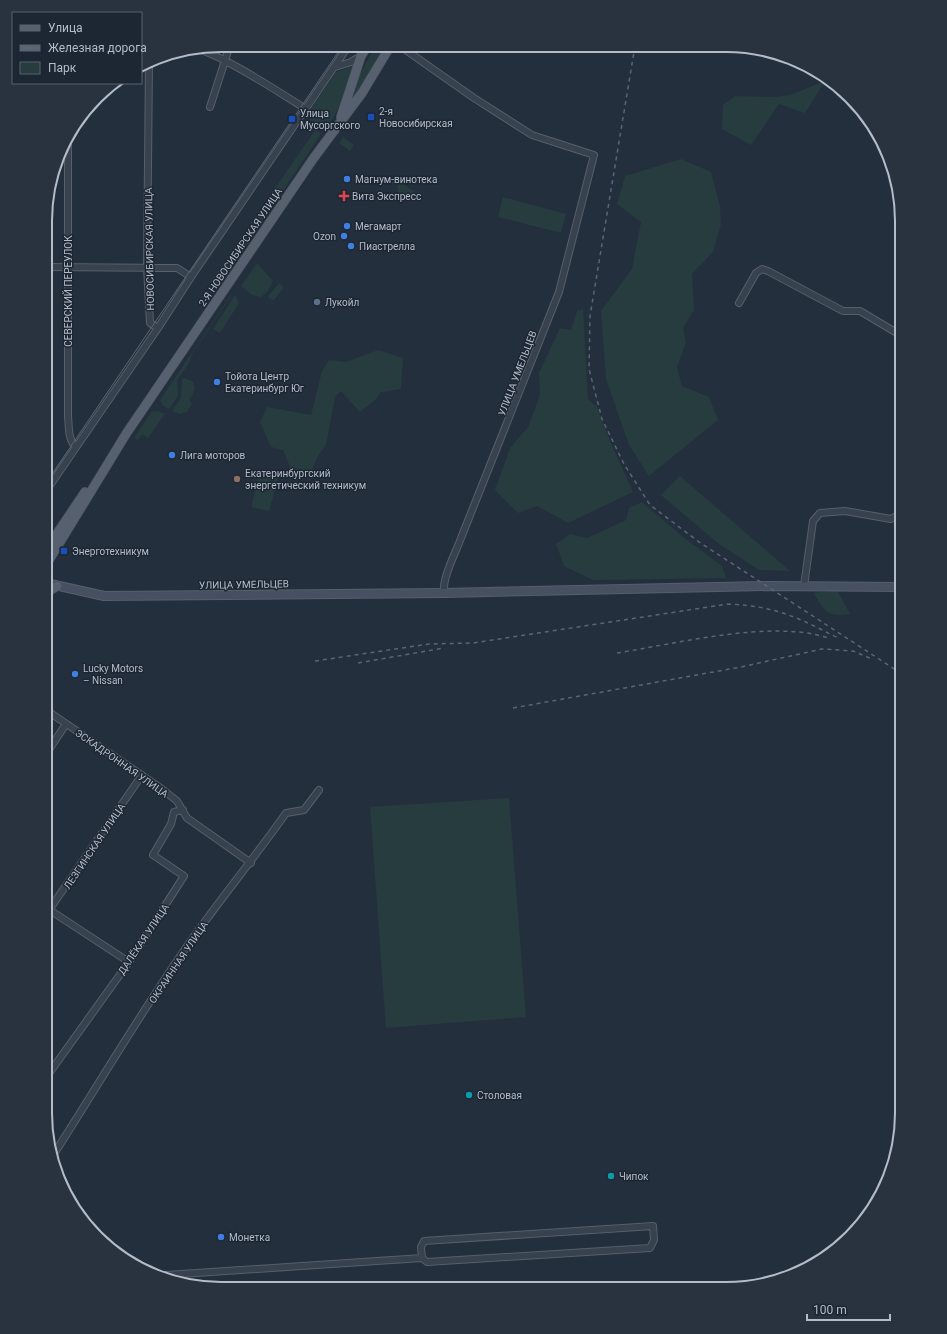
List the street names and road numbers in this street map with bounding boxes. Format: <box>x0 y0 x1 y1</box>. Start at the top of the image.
street label: 2-Я НОВОСИБИРСКАЯ УЛИЦА <box>197 186 284 308</box>
street label: НОВОСИБИРСКАЯ УЛИЦА <box>143 187 156 311</box>
street label: СЕВЕРСКИЙ ПЕРЕУЛОК <box>62 235 74 347</box>
street label: УЛИЦА УМЕЛЬЦЕВ <box>496 329 539 417</box>
street label: УЛИЦА УМЕЛЬЦЕВ <box>199 578 289 591</box>
street label: ЭСКАДРОННАЯ УЛИЦА <box>73 727 171 800</box>
street label: ЛЕЗГИНСКАЯ УЛИЦА <box>62 801 127 891</box>
street label: ДАЛЁКАЯ УЛИЦА <box>115 901 171 977</box>
street label: ОКРАИННАЯ УЛИЦА <box>147 919 210 1005</box>

